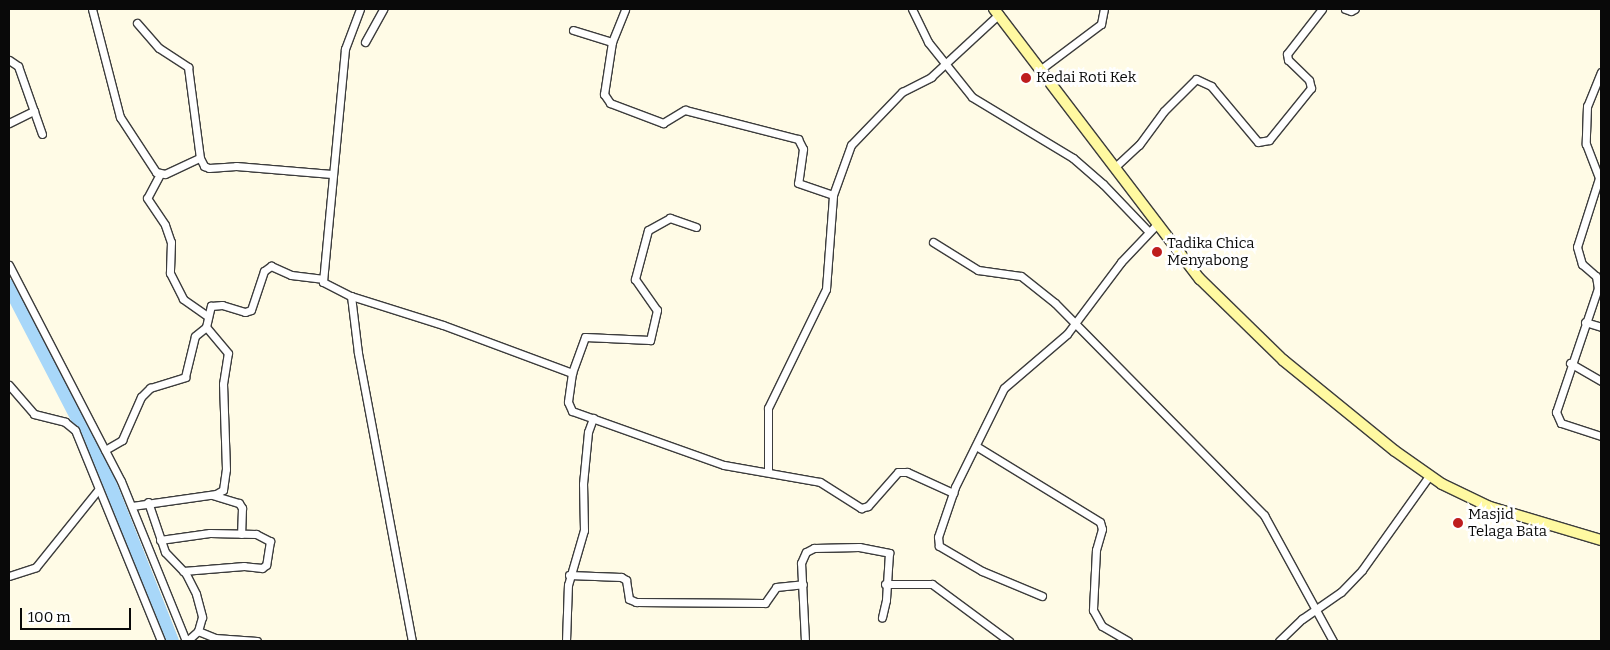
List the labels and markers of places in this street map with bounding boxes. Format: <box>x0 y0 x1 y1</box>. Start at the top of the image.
place label: Kedai Roti Kek <box>1036 69 1136 87</box>
marker: Kedai Roti Kek <box>1020 72 1032 84</box>
place label: Tadika Chica Menyabong <box>1167 234 1254 269</box>
marker: Tadika Chica Menyabong <box>1151 246 1163 258</box>
place label: Masjid Telaga Bata <box>1468 505 1547 540</box>
marker: Masjid Telaga Bata <box>1452 517 1464 529</box>

